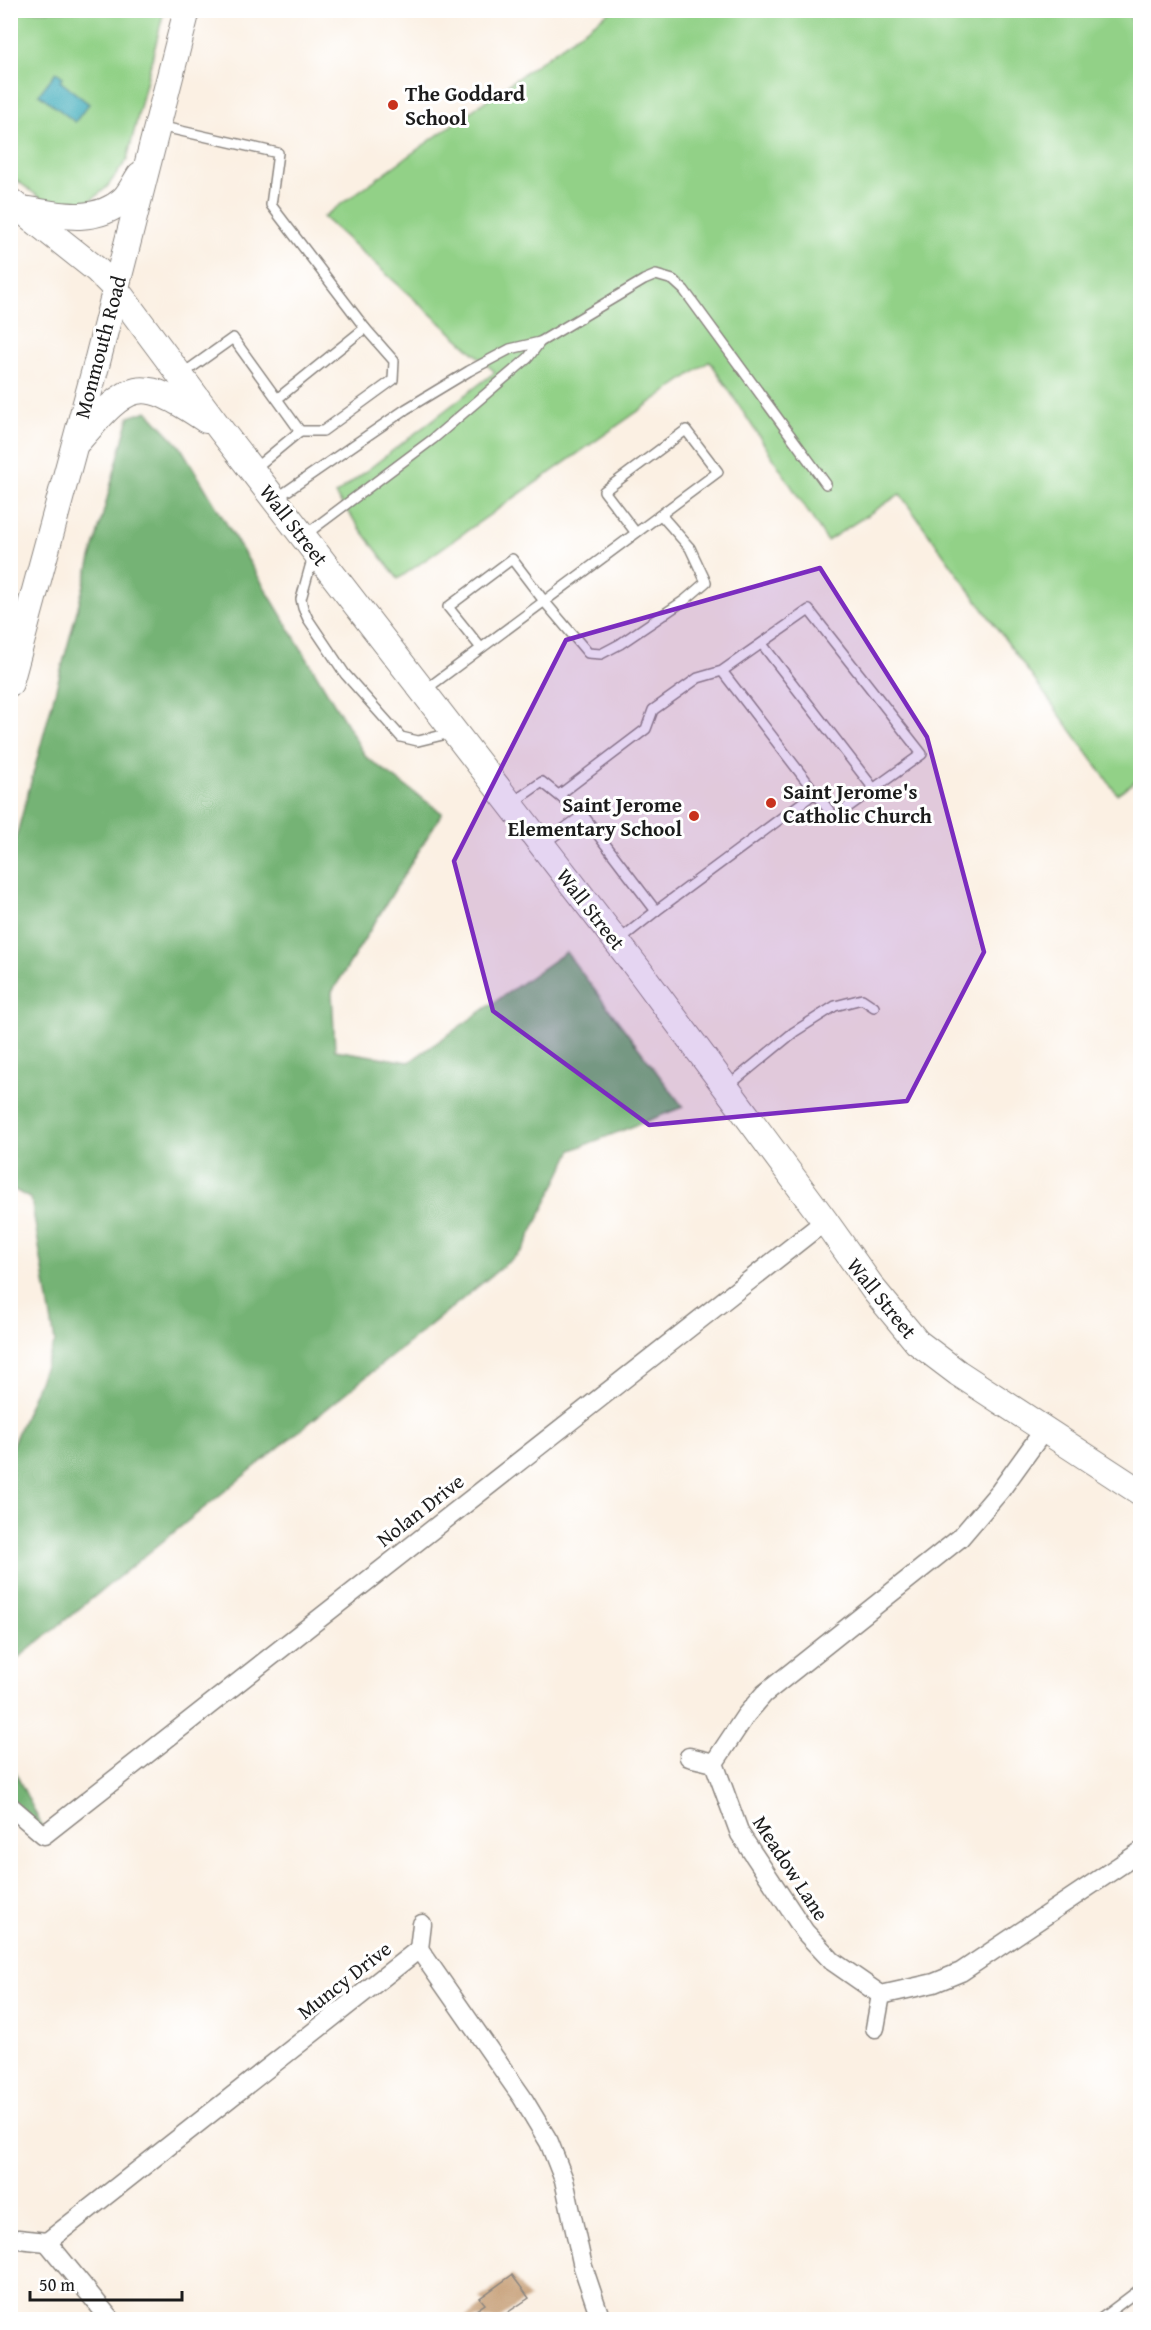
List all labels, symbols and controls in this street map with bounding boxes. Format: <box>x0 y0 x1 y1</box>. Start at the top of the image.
place label: The Goddard School <box>405 78 525 133</box>
marker: The Goddard School <box>386 98 400 112</box>
street label: Monmouth Road <box>66 271 134 422</box>
street label: Wall Street <box>252 477 336 573</box>
place label: Saint Jerome's Catholic Church <box>783 776 933 831</box>
place label: Saint Jerome Elementary School <box>508 789 682 844</box>
marker: Saint Jerome's Catholic Church <box>764 796 778 810</box>
marker: Saint Jerome Elementary School <box>687 809 701 823</box>
street label: Wall Street <box>549 861 633 957</box>
street label: Wall Street <box>840 1251 925 1346</box>
street label: Nolan Drive <box>370 1466 471 1554</box>
street label: Meadow Lane <box>745 1809 837 1927</box>
street label: Muncy Drive <box>290 1933 398 2027</box>
scale bar <box>30 2264 182 2302</box>
text: 50 m <box>39 2271 75 2298</box>

